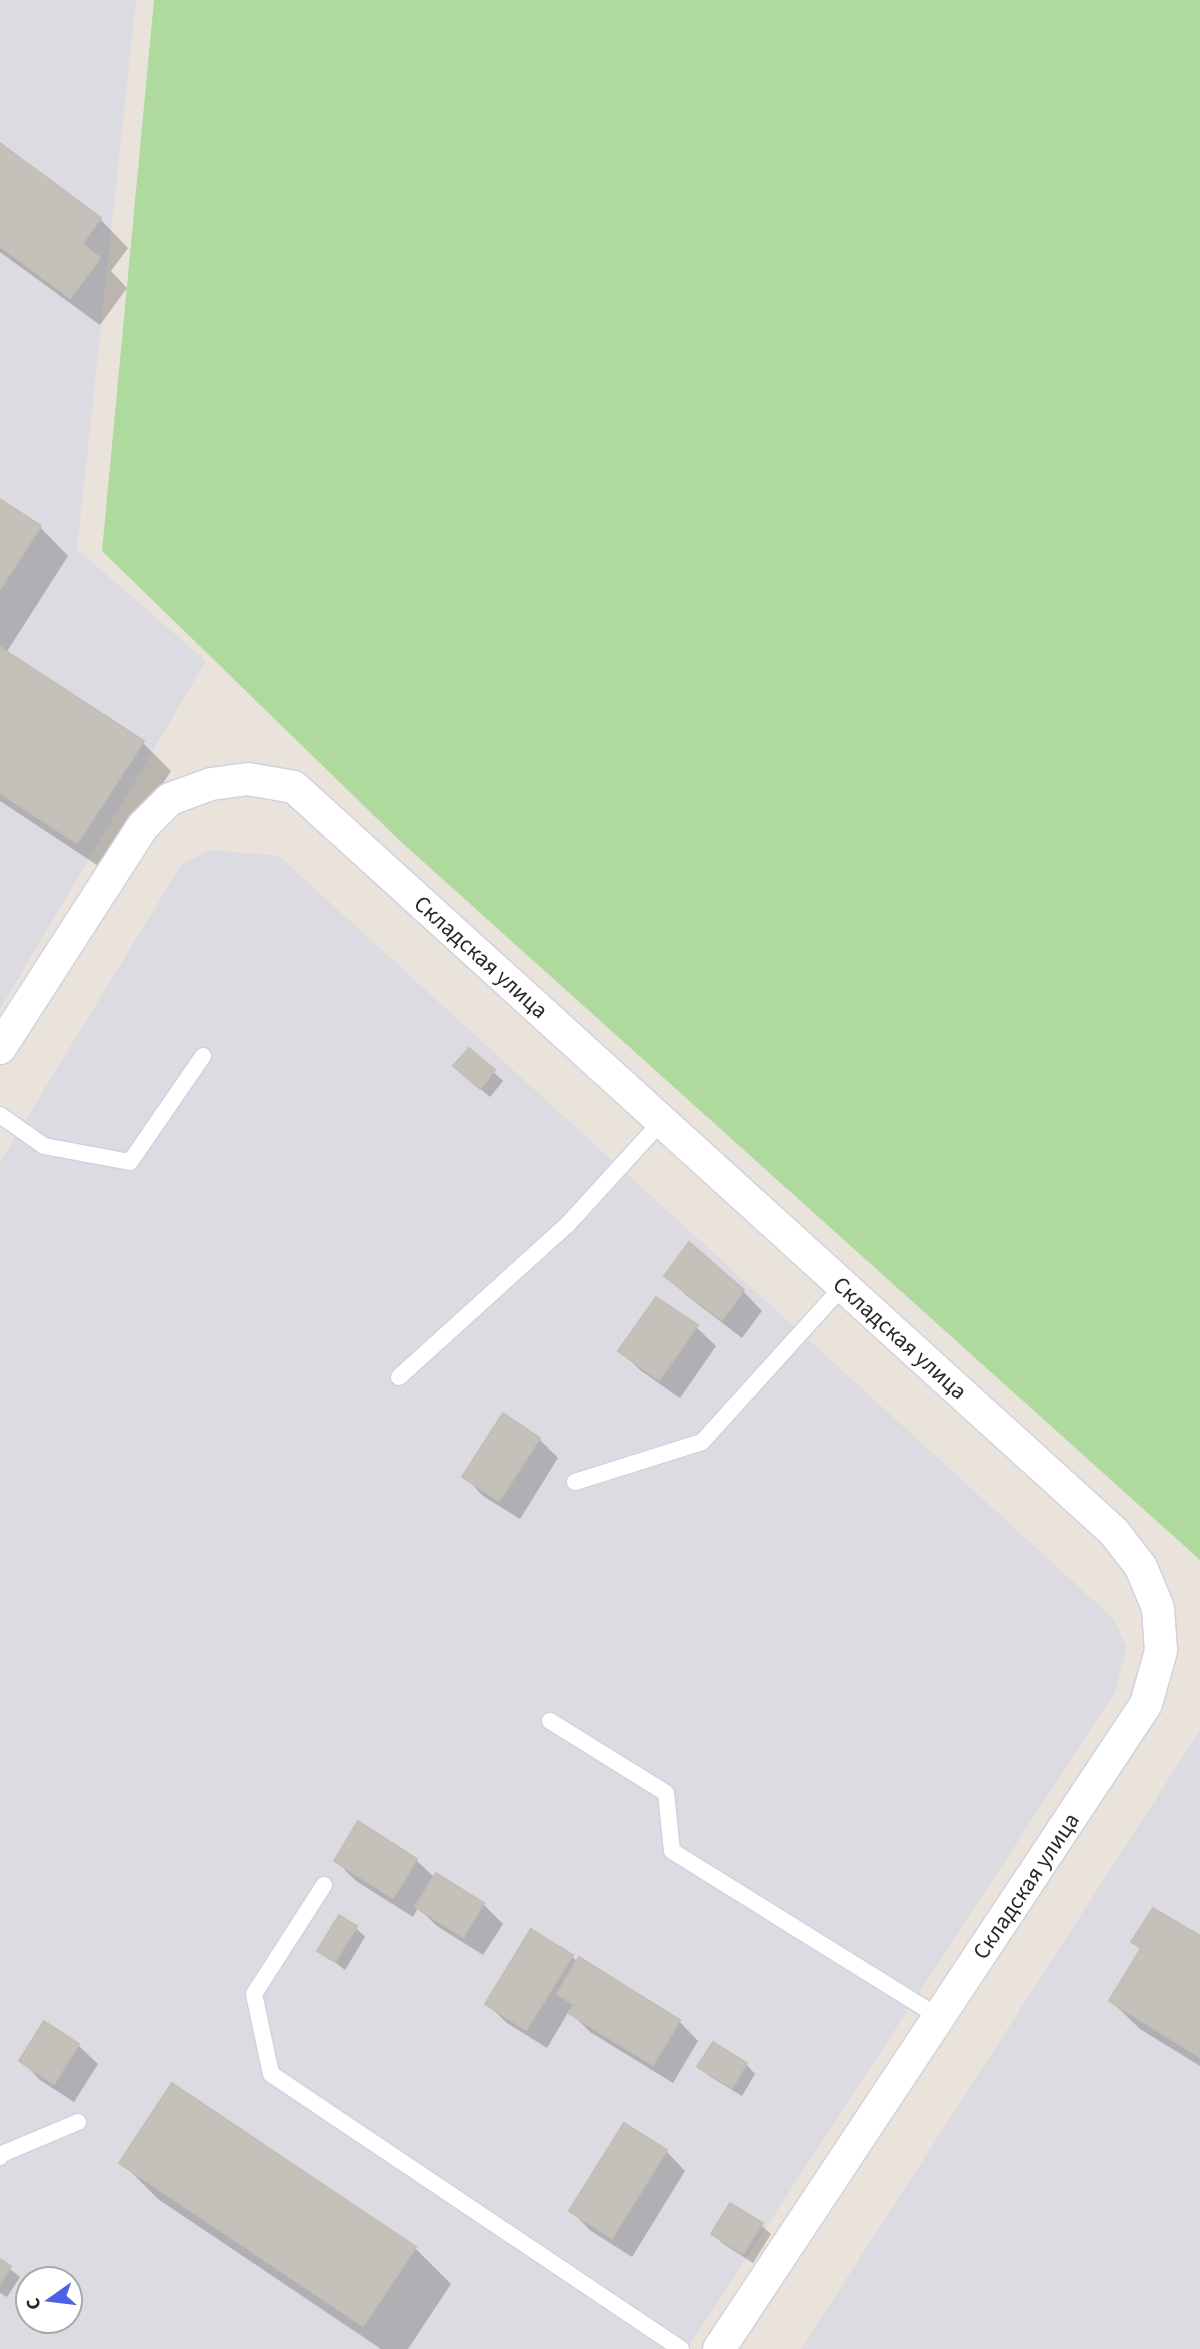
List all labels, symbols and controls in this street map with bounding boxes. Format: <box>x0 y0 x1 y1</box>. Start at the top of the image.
street label: Складская улица <box>407 888 555 1026</box>
street label: Складская улица <box>826 1269 974 1407</box>
street label: Складская улица <box>965 1806 1087 1966</box>
north arrow <box>14 2265 84 2335</box>
text: С <box>20 2295 48 2312</box>

